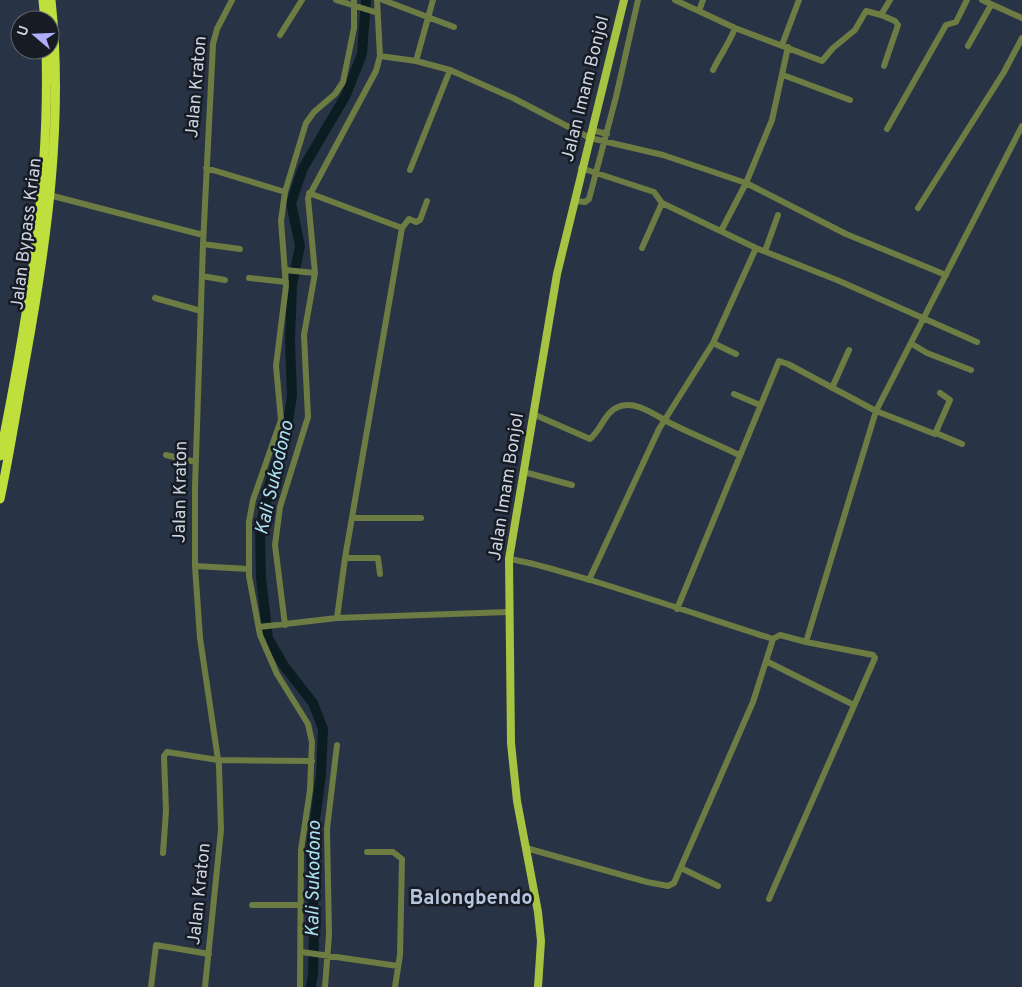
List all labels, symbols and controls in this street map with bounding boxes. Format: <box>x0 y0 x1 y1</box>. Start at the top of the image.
north arrow <box>10 10 60 60</box>
street label: Jalan Imam Bonjol <box>557 14 615 164</box>
text: U <box>14 24 34 39</box>
street label: Jalan Kraton <box>181 35 213 139</box>
street label: Jalan Bypass Krian <box>6 157 48 311</box>
street label: Jalan Imam Bonjol <box>484 411 530 563</box>
water label: Kali Sukodono <box>250 418 300 537</box>
street label: Jalan Kraton <box>169 441 193 543</box>
water label: Kali Sukodono <box>301 820 327 937</box>
street label: Jalan Kraton <box>183 842 217 946</box>
district label: Balongbendo <box>409 886 533 912</box>

